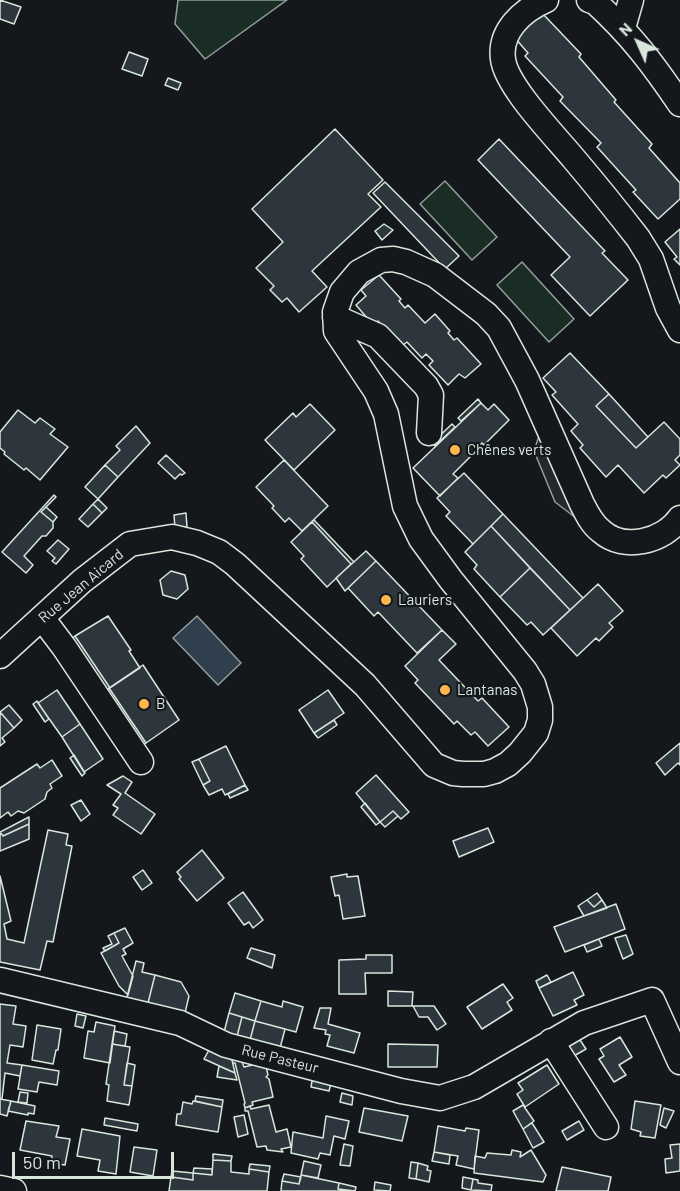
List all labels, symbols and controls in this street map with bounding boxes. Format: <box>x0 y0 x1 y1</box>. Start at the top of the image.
north arrow <box>608 12 668 72</box>
text: N <box>614 18 635 39</box>
place label: Chênes verts <box>467 441 551 459</box>
marker: Chênes verts <box>448 443 462 457</box>
street label: Rue Jean Aicard <box>35 545 127 627</box>
place label: Lauriers <box>398 591 452 609</box>
marker: Lauriers <box>379 593 393 607</box>
place label: Lantanas <box>457 681 517 699</box>
marker: Lantanas <box>438 683 452 697</box>
place label: B <box>156 695 165 713</box>
marker: B <box>137 697 151 711</box>
street label: Rue Pasteur <box>240 1041 320 1077</box>
scale bar <box>15 1140 177 1178</box>
text: 50 m <box>23 1151 61 1173</box>

